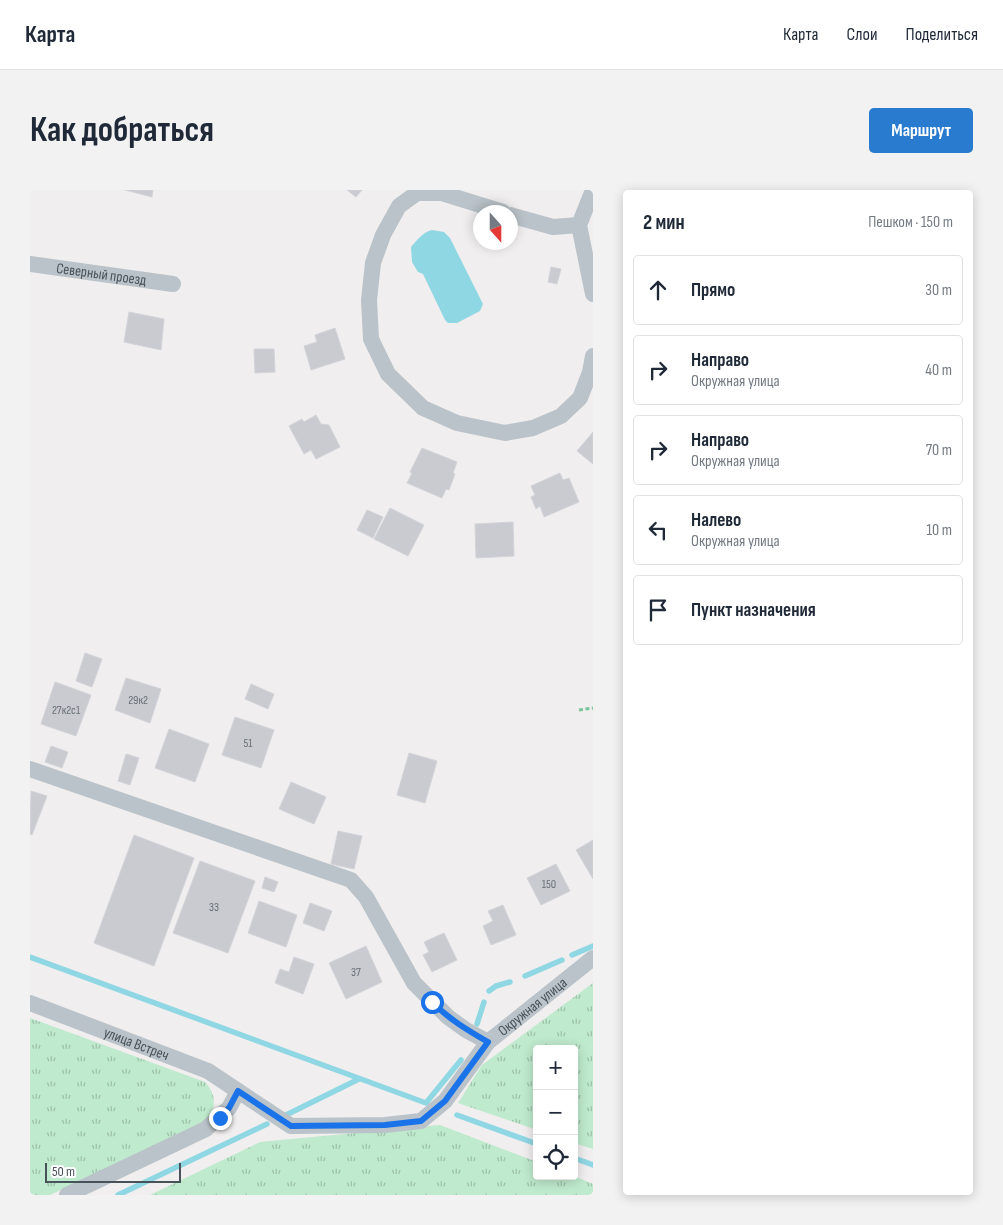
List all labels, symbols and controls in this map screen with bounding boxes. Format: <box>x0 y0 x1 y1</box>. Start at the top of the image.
text: Карта <box>25 20 75 49</box>
text: Карта <box>783 24 819 45</box>
text: Слои <box>847 24 878 45</box>
text: Поделиться <box>906 24 978 45</box>
button: Маршрут <box>869 108 973 153</box>
text: Как добраться <box>30 109 214 152</box>
north arrow <box>473 205 518 250</box>
text: 2 мин <box>643 210 685 235</box>
text: Пешком · 150 m <box>868 213 953 232</box>
street label: Северный проезд <box>55 259 148 290</box>
icon: ahead <box>644 276 672 304</box>
text: Прямо <box>691 279 735 302</box>
text: 30 m <box>925 281 952 300</box>
text: Направо <box>691 349 749 372</box>
icon: right <box>644 356 672 384</box>
text: 40 m <box>925 361 952 380</box>
text: Окружная улица <box>691 372 780 391</box>
text: Направо <box>691 429 749 452</box>
icon: right <box>644 436 672 464</box>
text: 70 m <box>926 441 952 460</box>
text: Окружная улица <box>691 452 780 471</box>
text: Налево <box>691 509 741 532</box>
icon: left <box>644 516 672 544</box>
text: 10 m <box>926 521 952 540</box>
text: Окружная улица <box>691 532 780 551</box>
icon: arrive <box>644 596 672 624</box>
text: Пункт назначения <box>691 599 816 622</box>
house number: 29к2 <box>128 693 148 708</box>
house number: 27к2с1 <box>52 703 81 718</box>
house number: 51 <box>243 736 253 751</box>
house number: 150 <box>542 877 556 892</box>
house number: 33 <box>209 900 219 915</box>
house number: 37 <box>351 965 361 980</box>
street label: Окружная улица <box>494 973 571 1040</box>
route start <box>421 991 444 1014</box>
street label: улица Встреч <box>101 1023 172 1065</box>
map controls <box>533 1045 578 1180</box>
button: + <box>533 1045 578 1090</box>
button: − <box>533 1090 578 1135</box>
route end <box>209 1107 232 1130</box>
button: locate <box>533 1135 578 1180</box>
scale bar <box>45 1160 181 1183</box>
text: 50 m <box>52 1163 75 1180</box>

